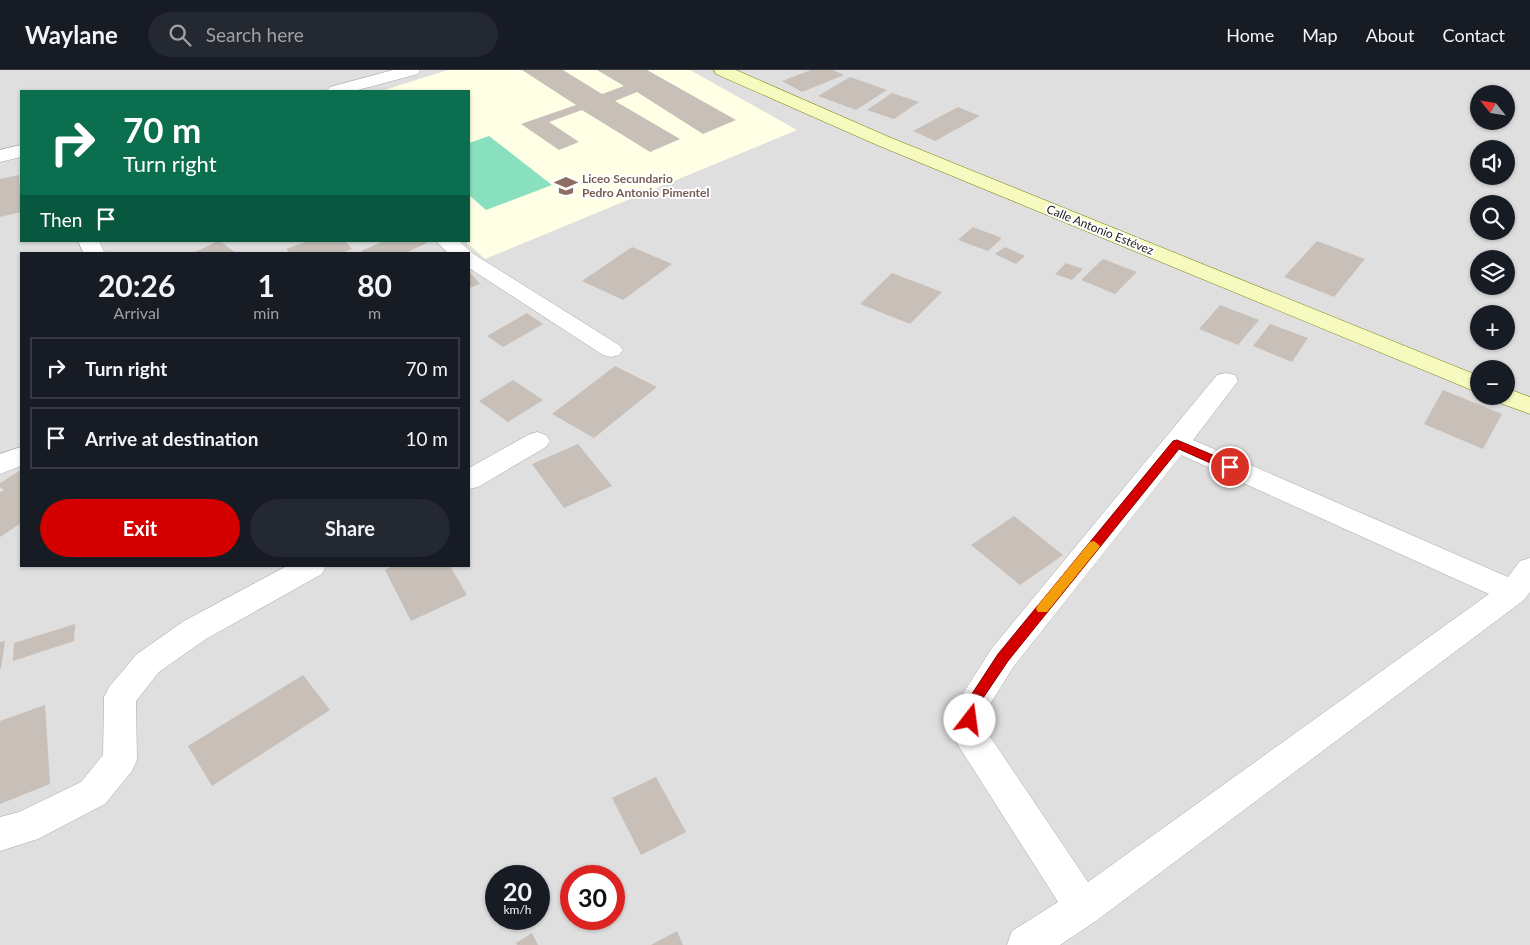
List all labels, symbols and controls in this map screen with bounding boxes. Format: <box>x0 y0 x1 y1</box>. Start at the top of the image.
search box <box>148 12 498 57</box>
text: Waylane <box>25 20 118 49</box>
icon: search <box>166 21 194 49</box>
text: Search here <box>206 23 304 46</box>
text: Home <box>1226 24 1274 46</box>
text: Map <box>1302 24 1338 46</box>
text: About <box>1366 24 1415 46</box>
text: Contact <box>1443 24 1505 46</box>
north arrow <box>1470 85 1515 130</box>
map controls <box>1470 85 1515 405</box>
text: 70 m <box>123 108 201 150</box>
icon: right <box>40 110 105 175</box>
button: sound <box>1470 140 1515 185</box>
text: Turn right <box>123 150 217 177</box>
place label: Liceo Secundario Pedro Antonio Pimentel <box>582 171 709 200</box>
school or university icon: Liceo Secundario Pedro Antonio Pimentel <box>553 173 579 199</box>
button: search <box>1470 195 1515 240</box>
street label: Calle Antonio Estévez <box>1044 201 1156 258</box>
icon: arrive <box>92 205 120 233</box>
text: Then <box>40 208 82 231</box>
button: layers <box>1470 250 1515 295</box>
text: 20:26 <box>98 267 175 303</box>
text: 1 <box>258 267 275 303</box>
text: 80 <box>357 267 392 303</box>
text: Arrival <box>114 303 160 322</box>
text: min <box>253 303 279 322</box>
text: m <box>368 303 381 322</box>
button: + <box>1470 305 1515 350</box>
icon: right <box>42 354 70 382</box>
text: Turn right <box>85 357 167 380</box>
text: 70 m <box>405 357 448 380</box>
button: − <box>1470 360 1515 405</box>
icon: arrive <box>42 424 70 452</box>
text: Arrive at destination <box>85 427 258 450</box>
text: 10 m <box>405 427 448 450</box>
pin <box>1209 446 1251 488</box>
icon: arrive <box>1216 453 1244 481</box>
button: Exit <box>40 499 240 557</box>
button: Share <box>250 499 450 557</box>
position arrow <box>943 693 995 745</box>
speed limit sign: 30 <box>560 865 625 930</box>
text: 20 <box>503 876 532 906</box>
text: km/h <box>503 902 532 917</box>

